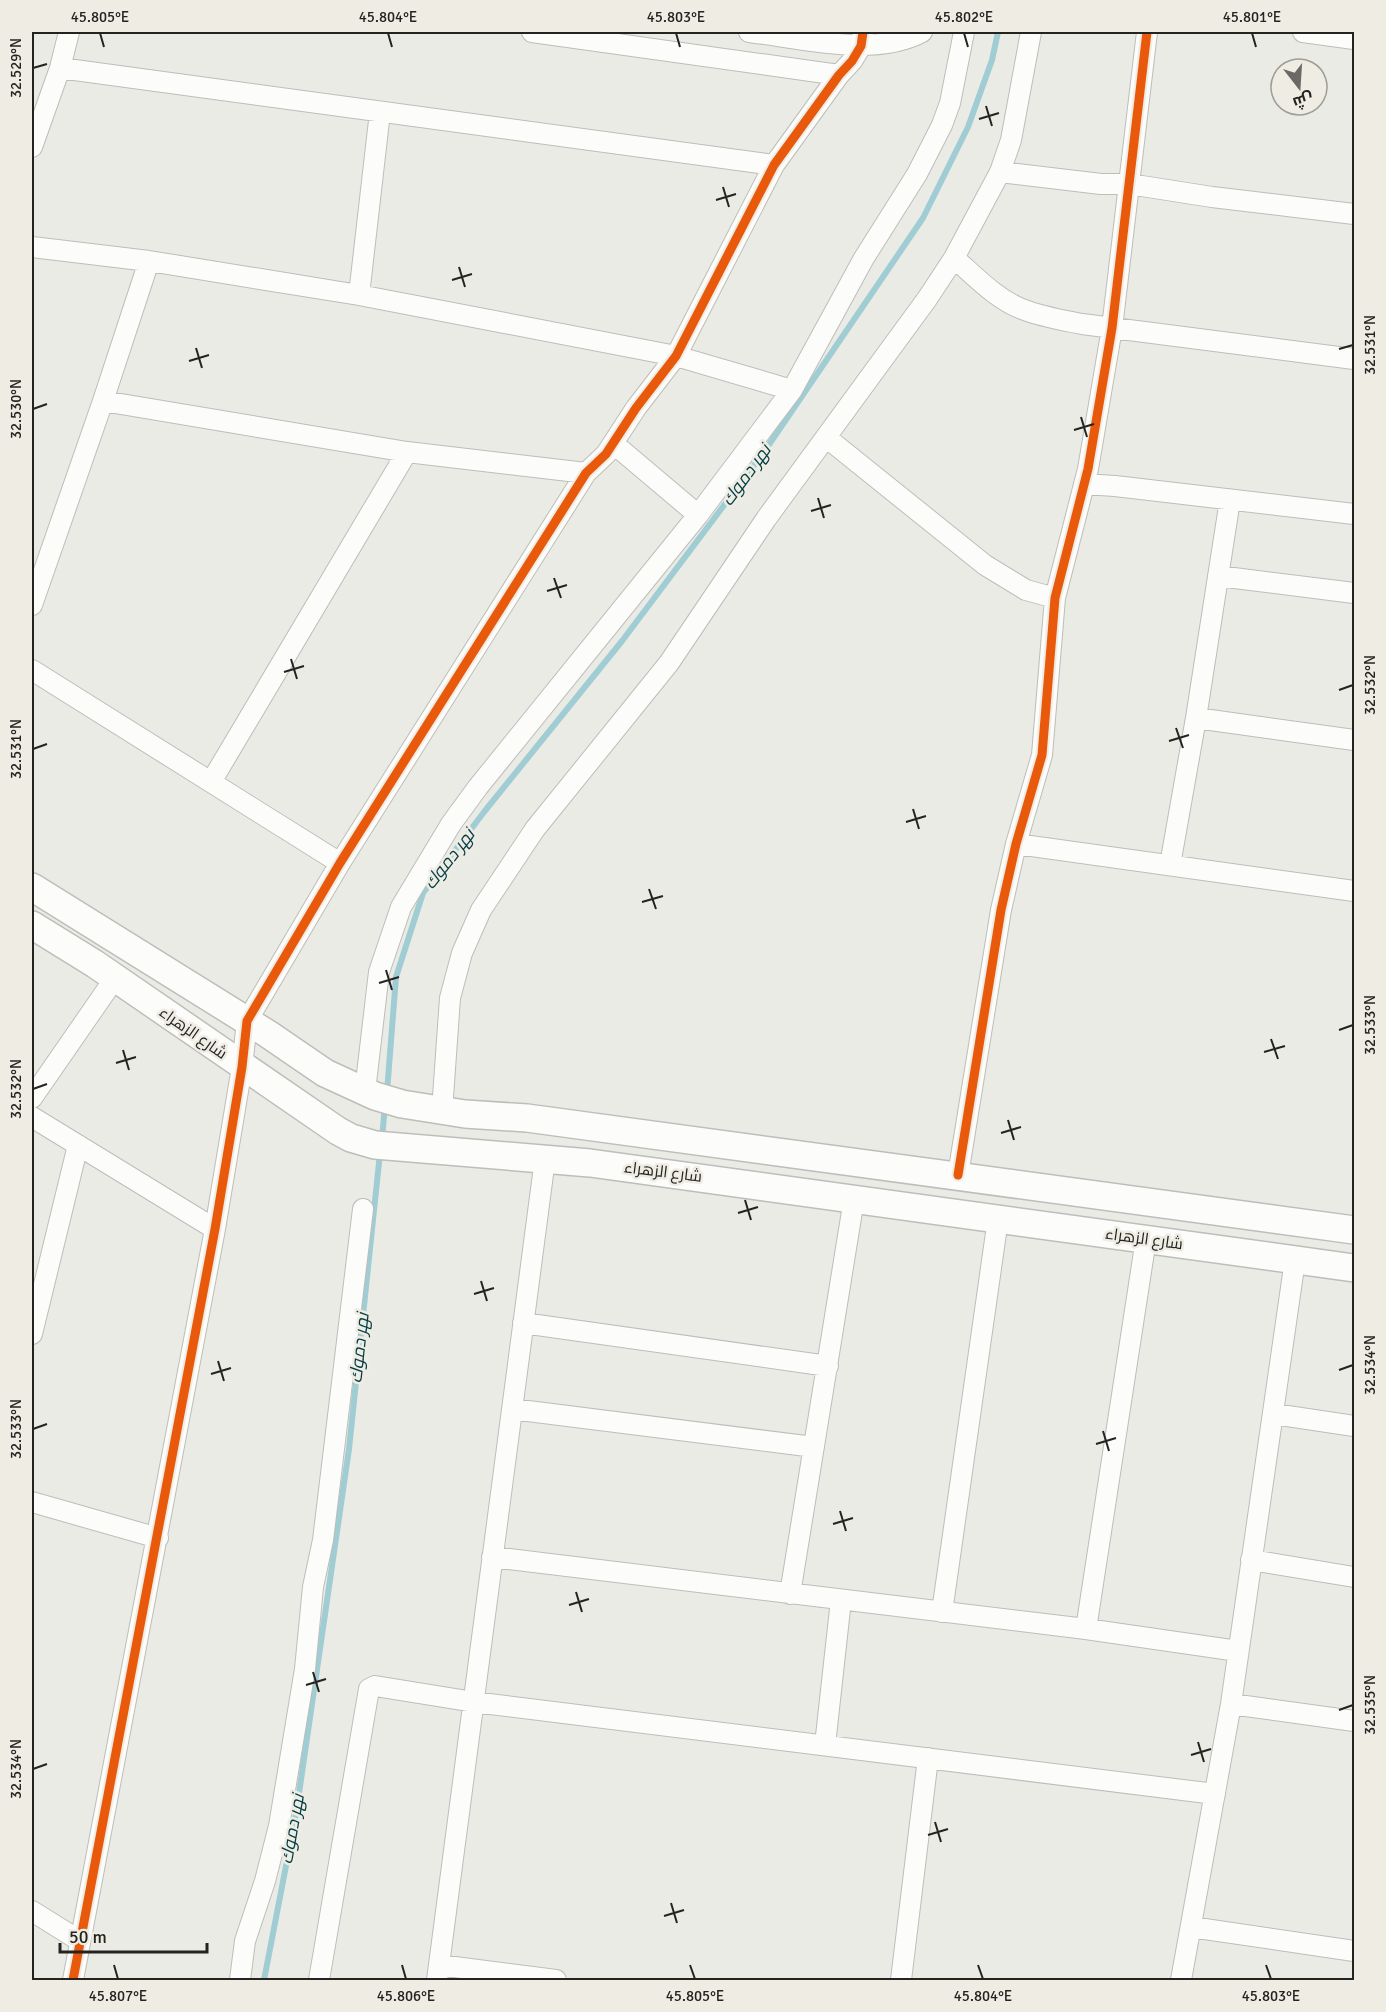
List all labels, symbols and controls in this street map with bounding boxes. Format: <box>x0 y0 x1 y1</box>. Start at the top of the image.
text: 45.805°E <box>71 8 129 26</box>
text: 45.804°E <box>359 8 417 26</box>
text: 45.803°E <box>647 8 705 26</box>
text: 45.802°E <box>935 8 993 26</box>
text: 45.801°E <box>1223 8 1281 26</box>
text: 32.529°N <box>7 38 25 98</box>
north arrow <box>1269 57 1329 117</box>
text: ش <box>1290 88 1316 113</box>
text: 32.531°N <box>1361 315 1379 375</box>
text: 32.530°N <box>7 379 25 439</box>
water label: نهر دموك <box>716 438 777 510</box>
text: 32.532°N <box>1361 655 1379 715</box>
text: 32.531°N <box>7 719 25 779</box>
water label: نهر دموك <box>419 823 481 894</box>
text: 32.533°N <box>1361 995 1379 1055</box>
street label: شارع الزهراء <box>155 1002 231 1065</box>
text: 32.532°N <box>7 1059 25 1119</box>
street label: شارع الزهراء <box>623 1157 703 1188</box>
street label: شارع الزهراء <box>1104 1224 1184 1255</box>
water label: نهر دموك <box>344 1309 374 1384</box>
text: 32.534°N <box>1361 1335 1379 1395</box>
text: 32.533°N <box>7 1399 25 1459</box>
text: 32.535°N <box>1361 1675 1379 1735</box>
text: 32.534°N <box>7 1739 25 1799</box>
water label: نهر دموك <box>275 1790 309 1866</box>
scale bar <box>60 1916 207 1954</box>
text: 50 m <box>69 1926 107 1948</box>
text: 45.807°E <box>89 1987 147 2005</box>
text: 45.806°E <box>377 1987 435 2005</box>
text: 45.805°E <box>666 1987 724 2005</box>
text: 45.804°E <box>954 1987 1012 2005</box>
text: 45.803°E <box>1242 1987 1300 2005</box>

